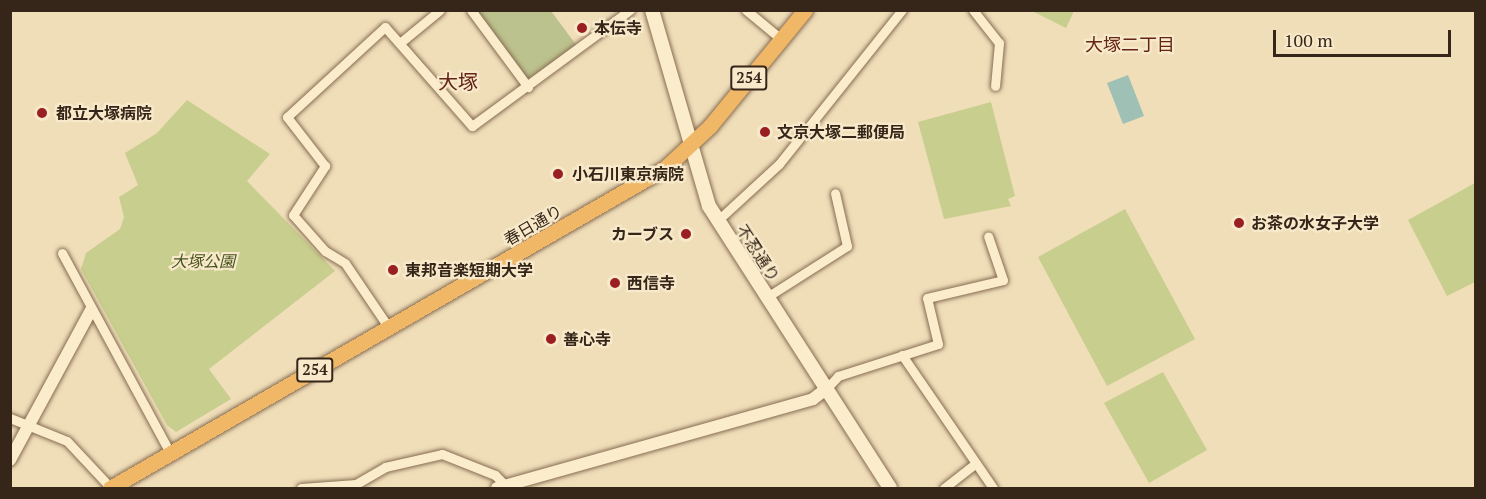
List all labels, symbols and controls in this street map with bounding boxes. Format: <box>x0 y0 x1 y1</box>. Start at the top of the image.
place label: 本伝寺 <box>594 18 642 38</box>
scale bar <box>1276 18 1454 56</box>
marker: 本伝寺 <box>575 21 589 35</box>
text: 100 m <box>1284 28 1333 52</box>
district label: 大塚二丁目 <box>1085 33 1175 55</box>
road number: 254 <box>730 66 768 90</box>
district label: 大塚 <box>438 69 478 93</box>
place label: 都立大塚病院 <box>56 103 152 123</box>
marker: 都立大塚病院 <box>33 104 51 122</box>
place label: 文京大塚二郵便局 <box>777 122 905 142</box>
marker: 文京大塚二郵便局 <box>758 125 772 139</box>
place label: 小石川東京病院 <box>572 164 684 184</box>
marker: 小石川東京病院 <box>549 165 567 183</box>
street label: 春日通り <box>500 201 566 249</box>
place label: お茶の水女子大学 <box>1251 213 1379 233</box>
marker: お茶の水女子大学 <box>1232 216 1246 230</box>
street label: 不忍通り <box>733 221 783 285</box>
place label: カーブス <box>610 224 674 244</box>
marker: カーブス <box>679 227 693 241</box>
park label: 大塚公園 <box>171 251 235 271</box>
place label: 東邦音楽短期大学 <box>405 260 533 280</box>
marker: 東邦音楽短期大学 <box>386 263 400 277</box>
place label: 西信寺 <box>627 273 675 293</box>
marker: 西信寺 <box>608 276 622 290</box>
place label: 善心寺 <box>563 329 611 349</box>
marker: 善心寺 <box>544 332 558 346</box>
road number: 254 <box>296 358 334 382</box>

